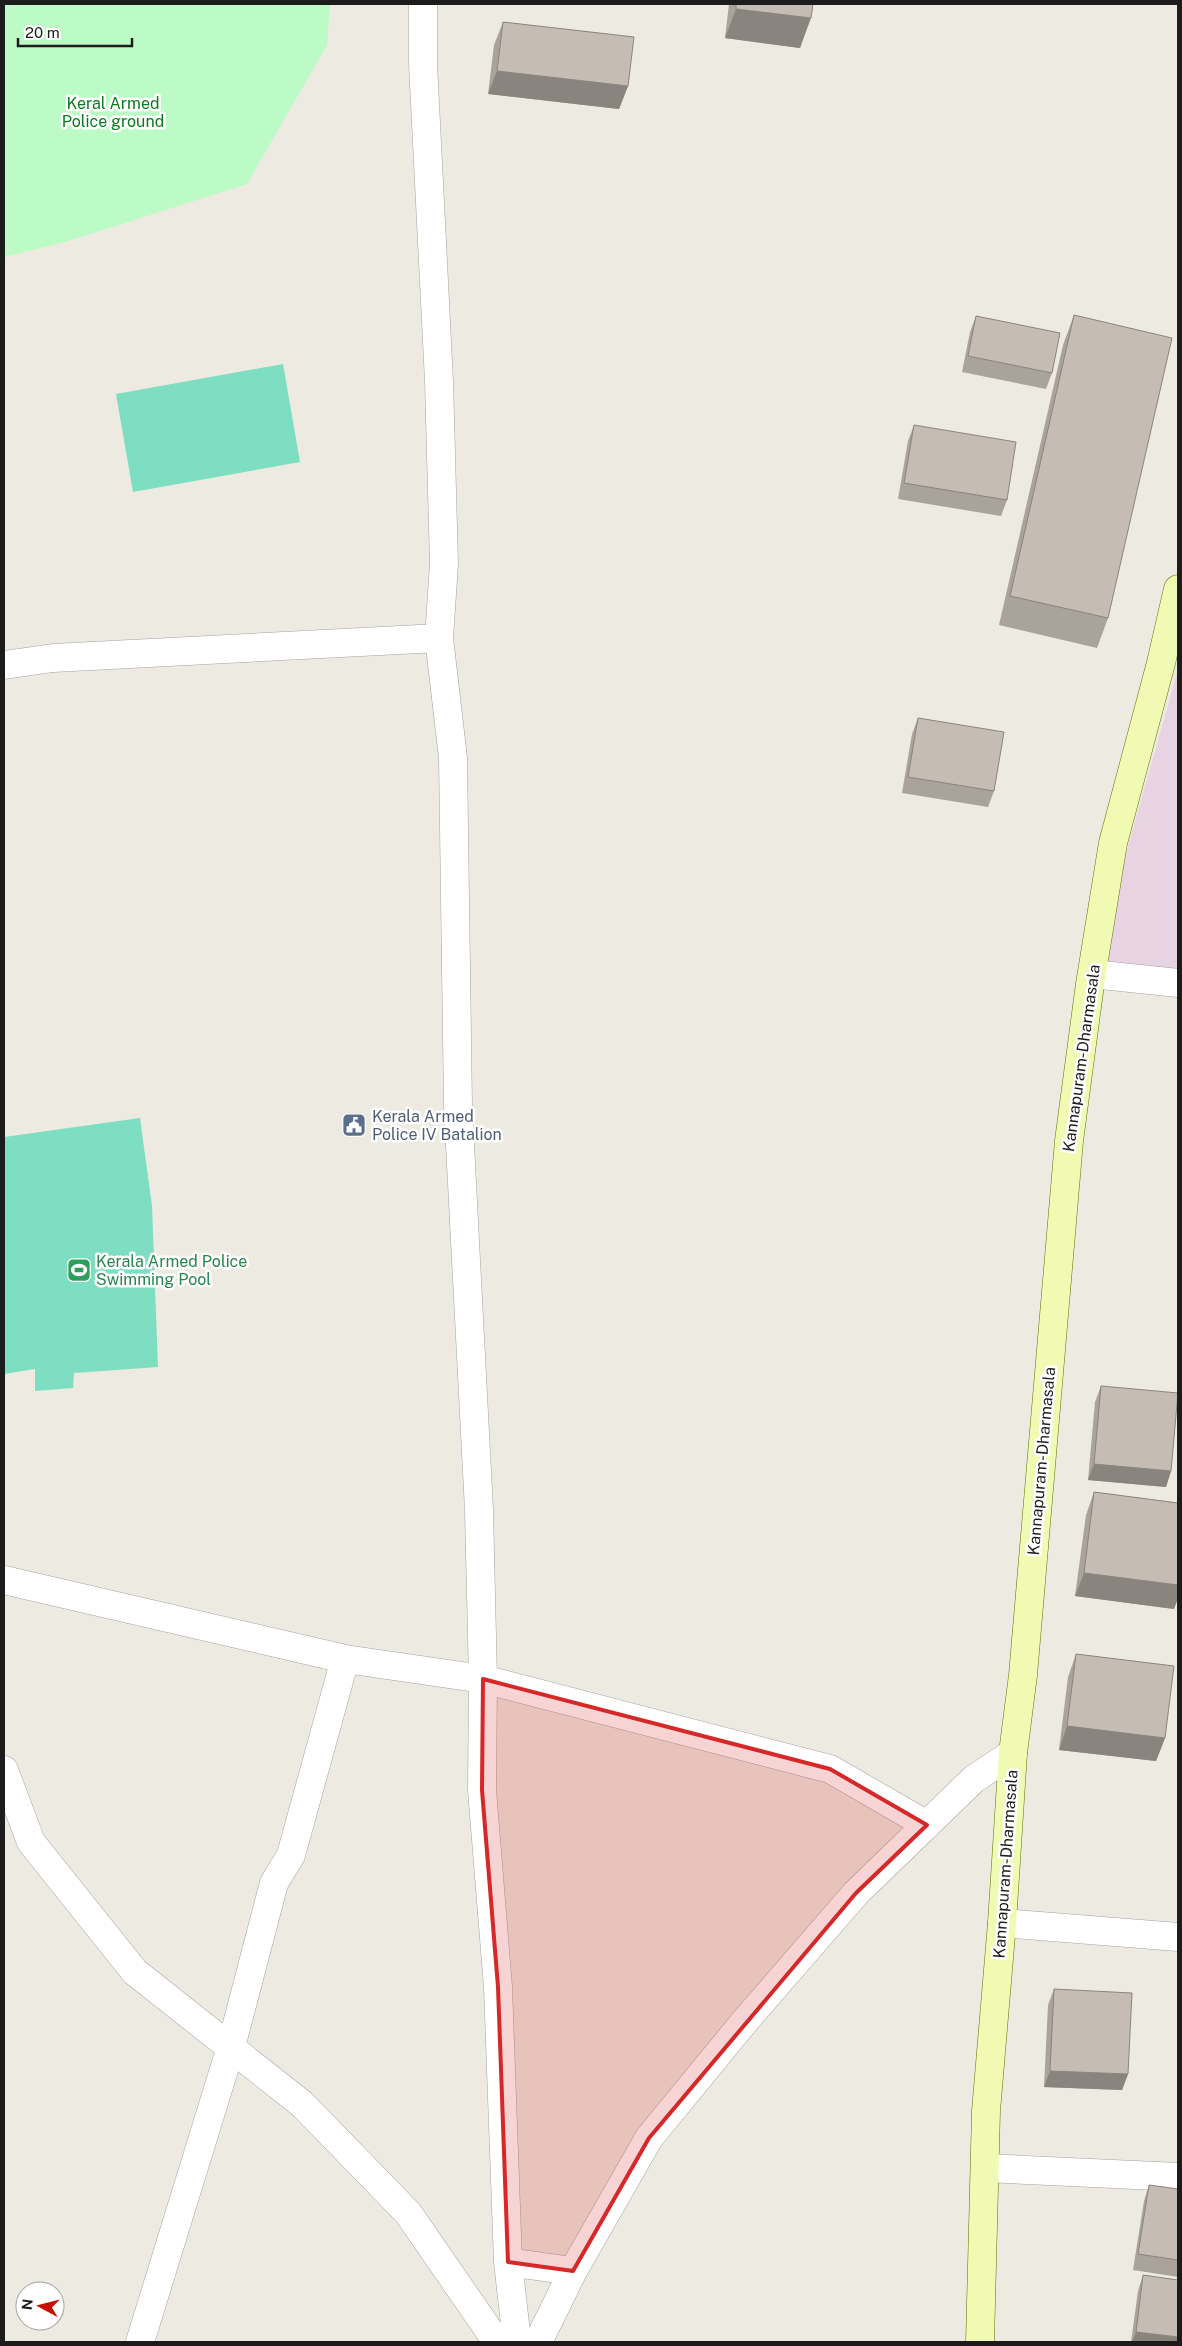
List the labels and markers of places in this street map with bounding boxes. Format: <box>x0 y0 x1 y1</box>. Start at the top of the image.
place label: Kerala Armed Police IV Batalion <box>372 1107 502 1144</box>
public building icon: Kerala Armed Police IV Batalion <box>341 1112 367 1138</box>
place label: Kerala Armed Police Swimming Pool <box>96 1252 247 1289</box>
sports icon: Kerala Armed Police Swimming Pool <box>66 1257 92 1283</box>

